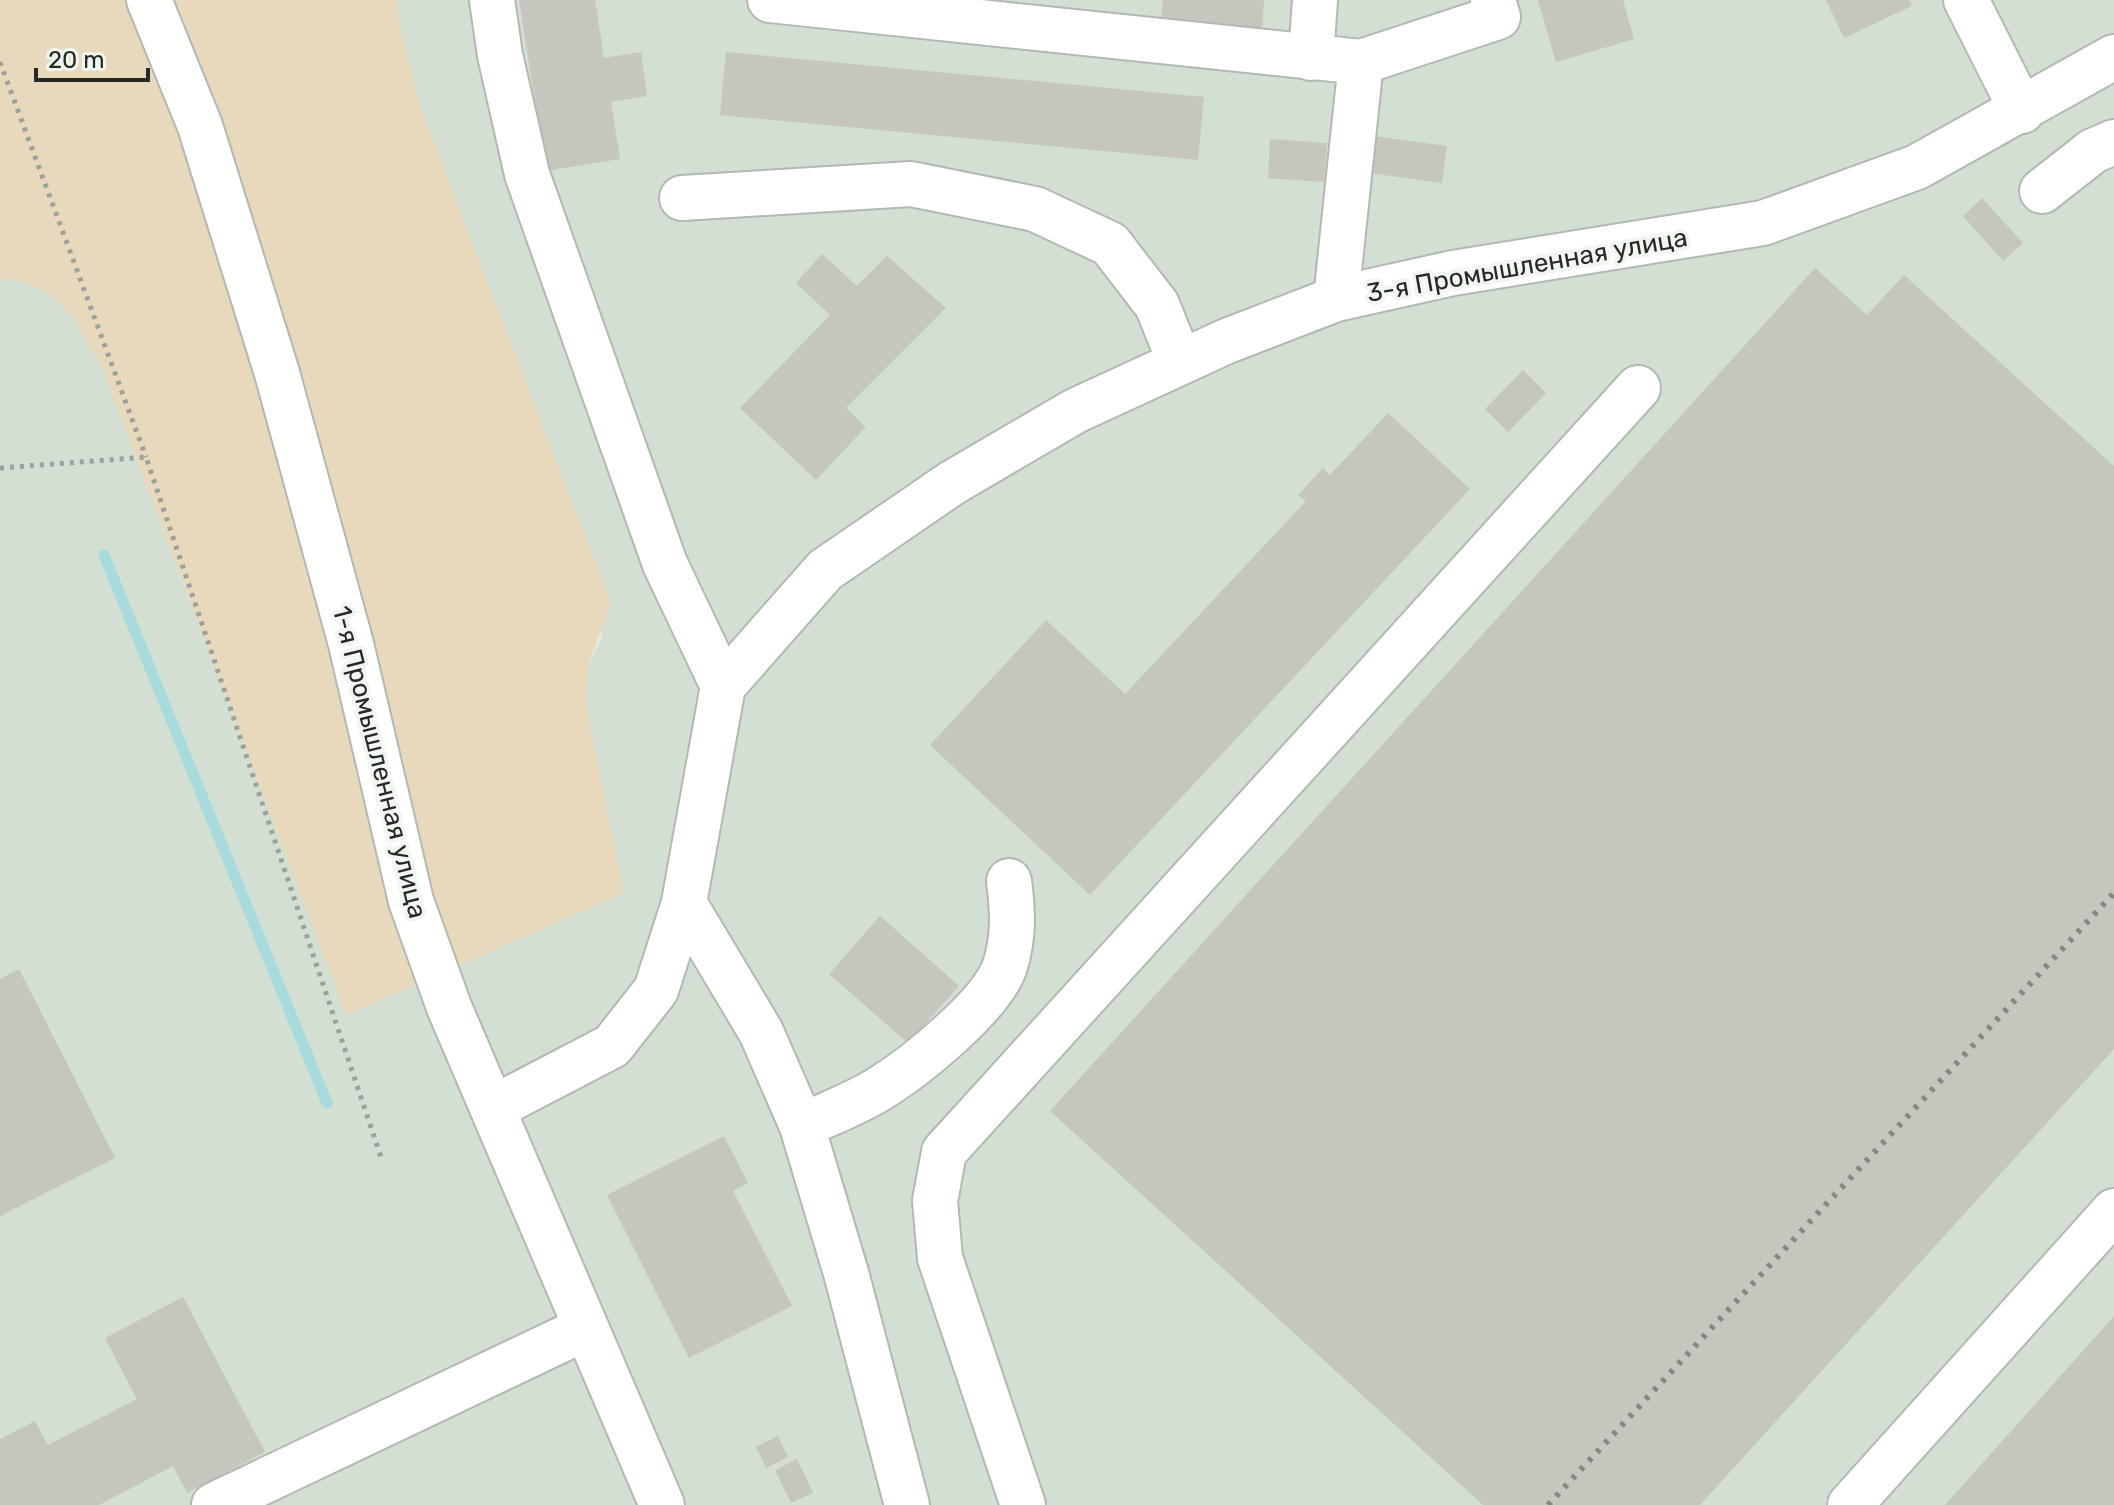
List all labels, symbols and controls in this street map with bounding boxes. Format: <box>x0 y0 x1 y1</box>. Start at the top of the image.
scale bar <box>36 32 148 82</box>
text: 20 m <box>48 46 105 74</box>
street label: 3-я Промышленная улица <box>1364 222 1690 309</box>
street label: 1-я Промышленная улица <box>326 603 433 922</box>

